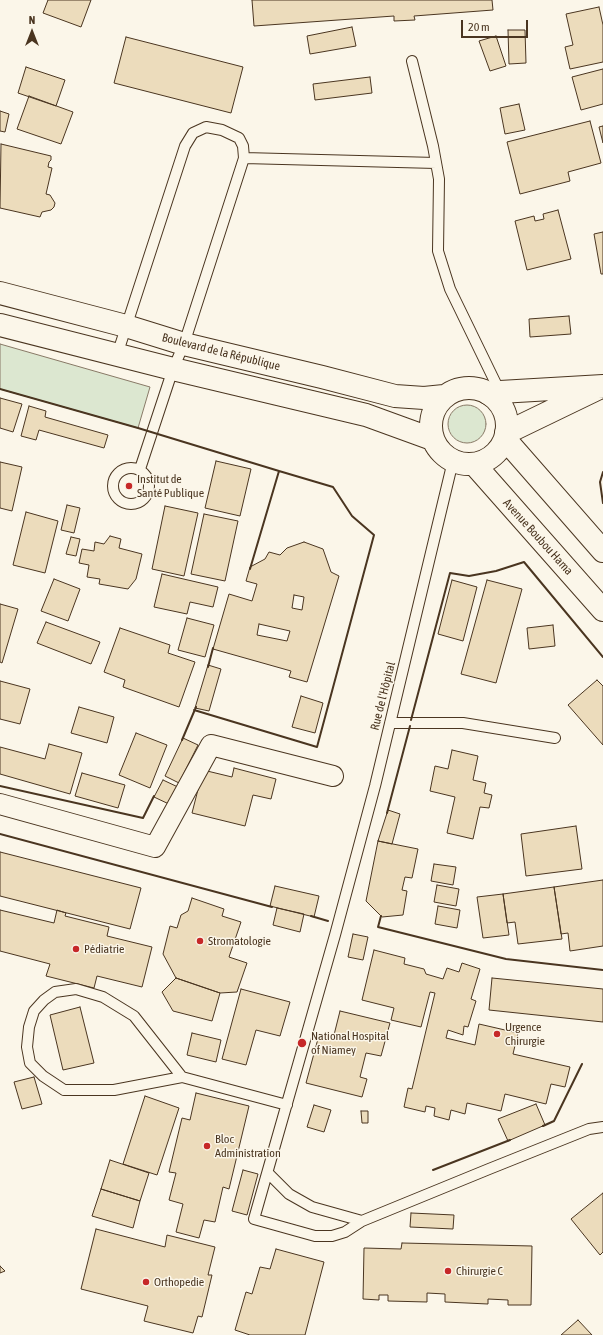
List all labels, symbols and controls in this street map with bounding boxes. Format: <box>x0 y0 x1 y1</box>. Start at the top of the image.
north arrow <box>12 12 52 52</box>
scale bar <box>463 12 530 38</box>
text: N <box>29 14 35 26</box>
text: 20 m <box>468 20 490 34</box>
street label: Boulevard de la République <box>160 330 282 374</box>
place label: Institut de Santé Publique <box>137 472 204 500</box>
marker: Institut de Santé Publique <box>124 481 134 491</box>
street label: Avenue Boubou Hama <box>500 496 576 578</box>
street label: Rue de l'Hôpital <box>368 660 398 732</box>
place label: Stromatologie <box>208 934 271 948</box>
marker: Stromatologie <box>195 936 205 946</box>
place label: Pédiatrie <box>84 942 124 956</box>
marker: Pédiatrie <box>71 944 81 954</box>
place label: Urgence Chirurgie <box>505 1020 545 1048</box>
place label: National Hospital of Niamey <box>311 1029 389 1057</box>
marker: Urgence Chirurgie <box>492 1029 502 1039</box>
marker: National Hospital of Niamey <box>296 1037 308 1049</box>
place label: Bloc Administration <box>215 1132 281 1160</box>
marker: Bloc Administration <box>202 1141 212 1151</box>
place label: Chirurgie C <box>456 1264 503 1278</box>
marker: Chirurgie C <box>443 1266 453 1276</box>
place label: Orthopedie <box>154 1275 204 1289</box>
marker: Orthopedie <box>141 1277 151 1287</box>

